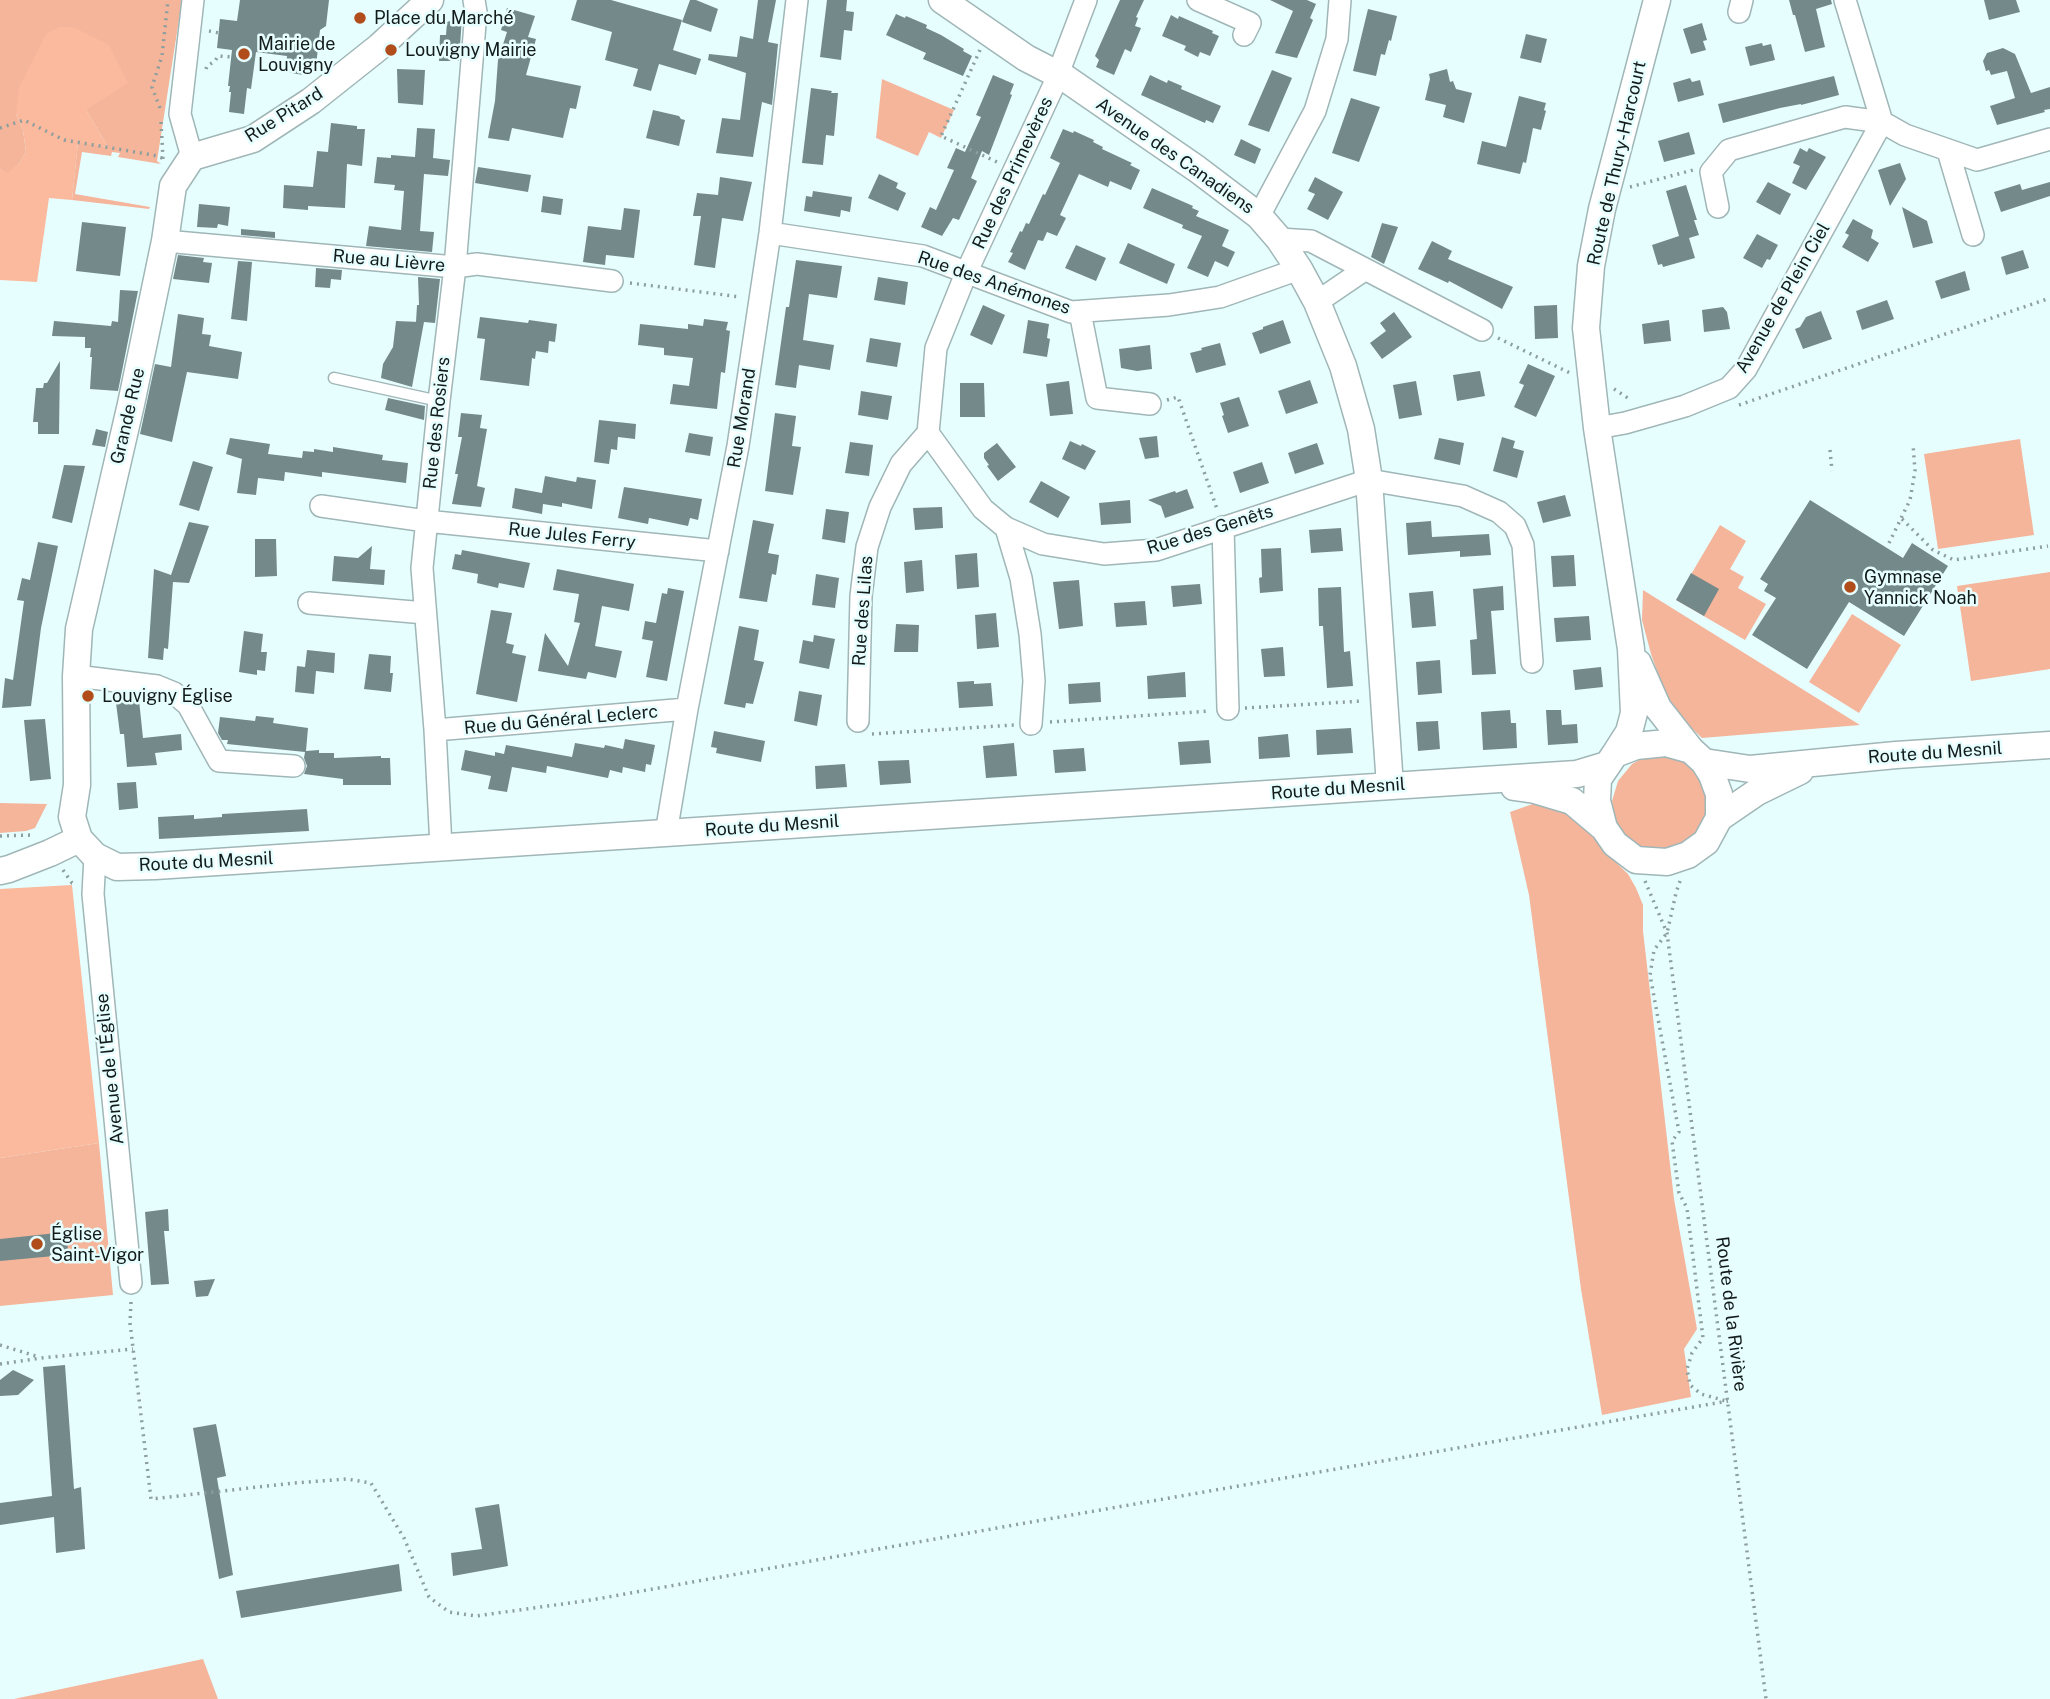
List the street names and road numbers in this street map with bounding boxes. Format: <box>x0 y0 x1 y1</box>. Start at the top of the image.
street label: Route de Thury-Harcourt <box>1583 59 1651 267</box>
street label: Rue Pitard <box>241 83 327 147</box>
street label: Avenue des Canadiens <box>1092 93 1258 219</box>
street label: Rue des Primevères <box>968 94 1058 252</box>
street label: Avenue de Plein Ciel <box>1731 219 1835 377</box>
street label: Rue au Lièvre <box>332 245 446 277</box>
street label: Rue des Anémones <box>915 247 1073 319</box>
street label: Rue des Rosiers <box>419 356 455 490</box>
street label: Grande Rue <box>106 366 150 466</box>
street label: Rue Morand <box>723 367 761 469</box>
street label: Rue des Genêts <box>1144 501 1276 559</box>
street label: Rue Jules Ferry <box>507 519 637 553</box>
street label: Rue des Lilas <box>848 555 878 667</box>
street label: Rue du Général Leclerc <box>463 701 659 739</box>
street label: Route du Mesnil <box>1867 738 2003 768</box>
street label: Route du Mesnil <box>1270 774 1406 804</box>
street label: Route du Mesnil <box>704 811 840 841</box>
street label: Route du Mesnil <box>138 848 274 876</box>
street label: Avenue de l'Église <box>91 992 129 1146</box>
street label: Route de la Rivière <box>1711 1235 1751 1393</box>

